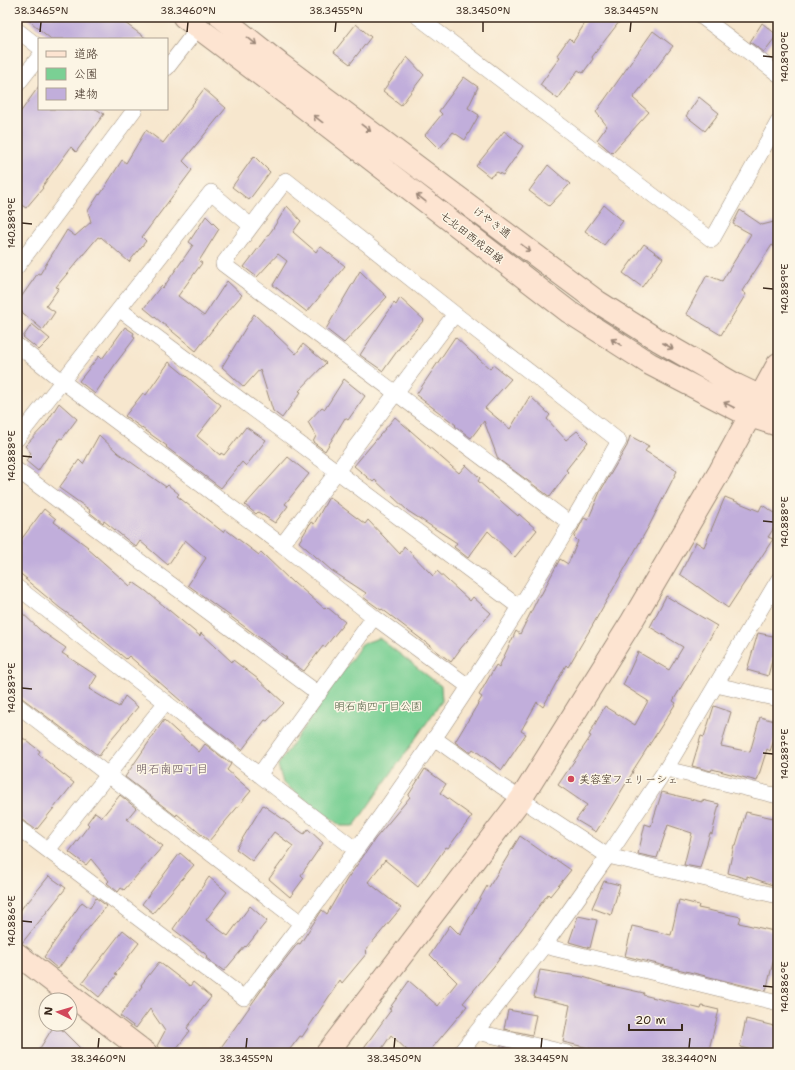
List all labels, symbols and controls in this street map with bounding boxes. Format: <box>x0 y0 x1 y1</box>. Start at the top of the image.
text: 38.3465°N <box>14 4 68 17</box>
text: 38.3460°N <box>160 4 216 17</box>
text: 38.3455°N <box>309 4 363 17</box>
text: 38.3450°N <box>456 4 510 17</box>
text: 38.3445°N <box>604 4 658 17</box>
text: 140.890°E <box>778 31 791 83</box>
one-way arrow <box>246 37 257 46</box>
legend <box>38 38 168 110</box>
text: 道路 <box>74 46 98 62</box>
text: 公園 <box>74 66 98 82</box>
text: 建物 <box>74 86 98 102</box>
one-way arrow <box>313 114 324 123</box>
one-way arrow <box>361 124 372 133</box>
one-way arrow <box>416 194 427 202</box>
text: 140.889°E <box>5 197 18 249</box>
street label: けやき通 <box>470 203 514 242</box>
street label: 七北田西成田線 <box>437 208 507 267</box>
one-way arrow <box>521 244 532 253</box>
text: 140.889°E <box>778 263 791 315</box>
one-way arrow <box>611 338 622 346</box>
one-way arrow <box>662 342 674 350</box>
one-way arrow <box>723 401 735 409</box>
text: 140.888°E <box>5 430 18 482</box>
text: 140.888°E <box>778 496 791 548</box>
text: 140.887°E <box>5 663 18 714</box>
park label: 明石南四丁目公園 <box>334 699 422 714</box>
text: 140.887°E <box>778 729 791 780</box>
district label: 明石南四丁目 <box>136 761 208 777</box>
place label: 美容室フェリーシェ <box>579 772 678 787</box>
marker: 美容室フェリーシェ <box>566 774 576 784</box>
text: 140.886°E <box>5 895 18 947</box>
text: 140.886°E <box>778 961 791 1013</box>
north arrow <box>38 992 78 1032</box>
text: N <box>41 1006 56 1016</box>
scale bar <box>629 1006 682 1032</box>
text: 20 m <box>635 1012 666 1028</box>
text: 38.3460°N <box>70 1052 126 1065</box>
text: 38.3455°N <box>219 1052 273 1065</box>
text: 38.3450°N <box>367 1052 421 1065</box>
text: 38.3445°N <box>514 1052 568 1065</box>
text: 38.3440°N <box>661 1052 717 1065</box>

